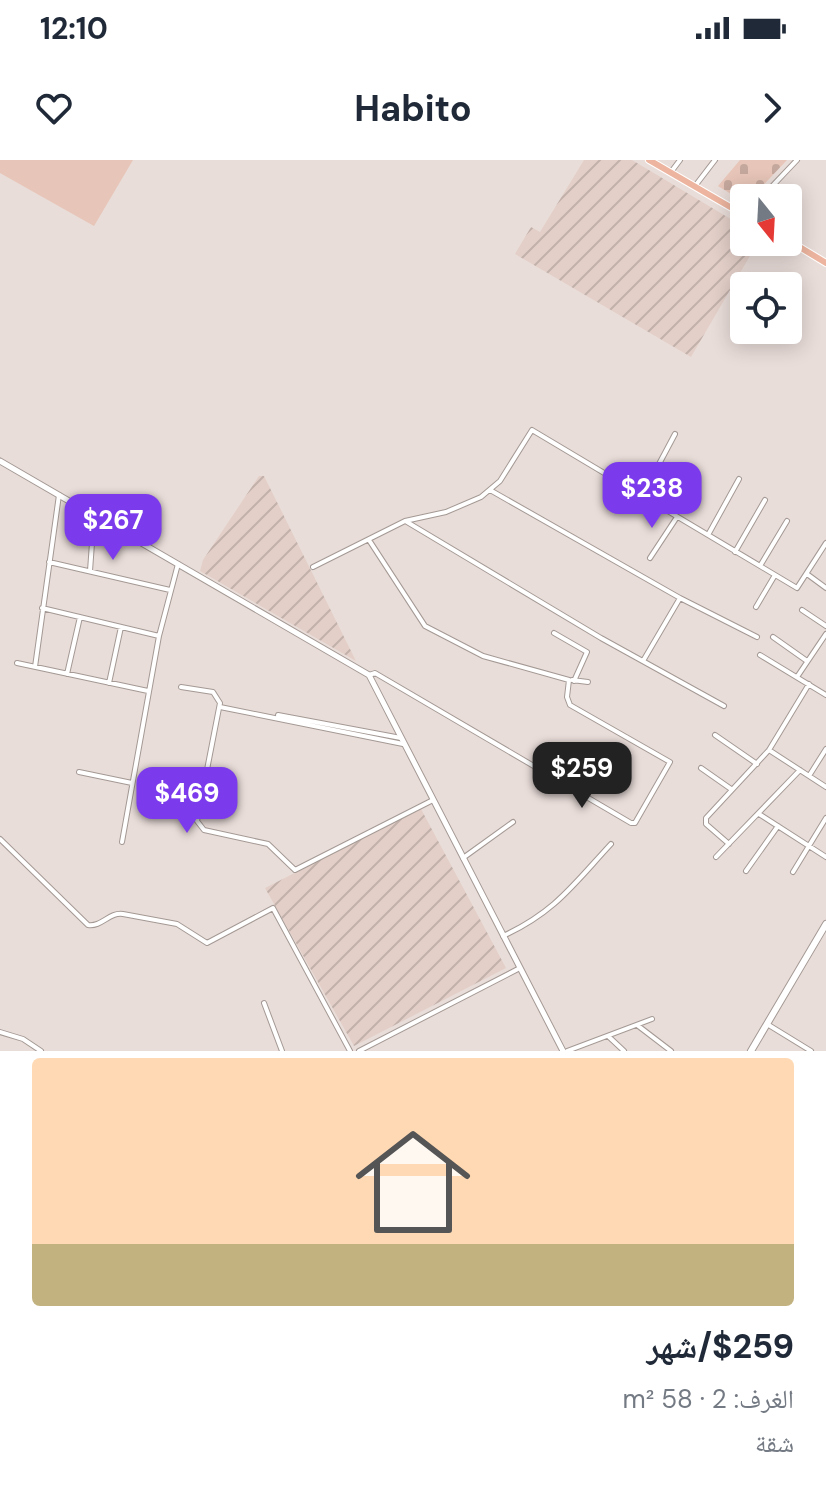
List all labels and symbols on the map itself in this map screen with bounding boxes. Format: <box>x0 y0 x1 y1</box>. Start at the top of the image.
north arrow <box>730 184 802 256</box>
pin: $238 <box>605 462 699 530</box>
pin: $267 <box>66 494 160 562</box>
pin: $259 <box>535 742 629 810</box>
pin: $469 <box>140 767 234 835</box>

